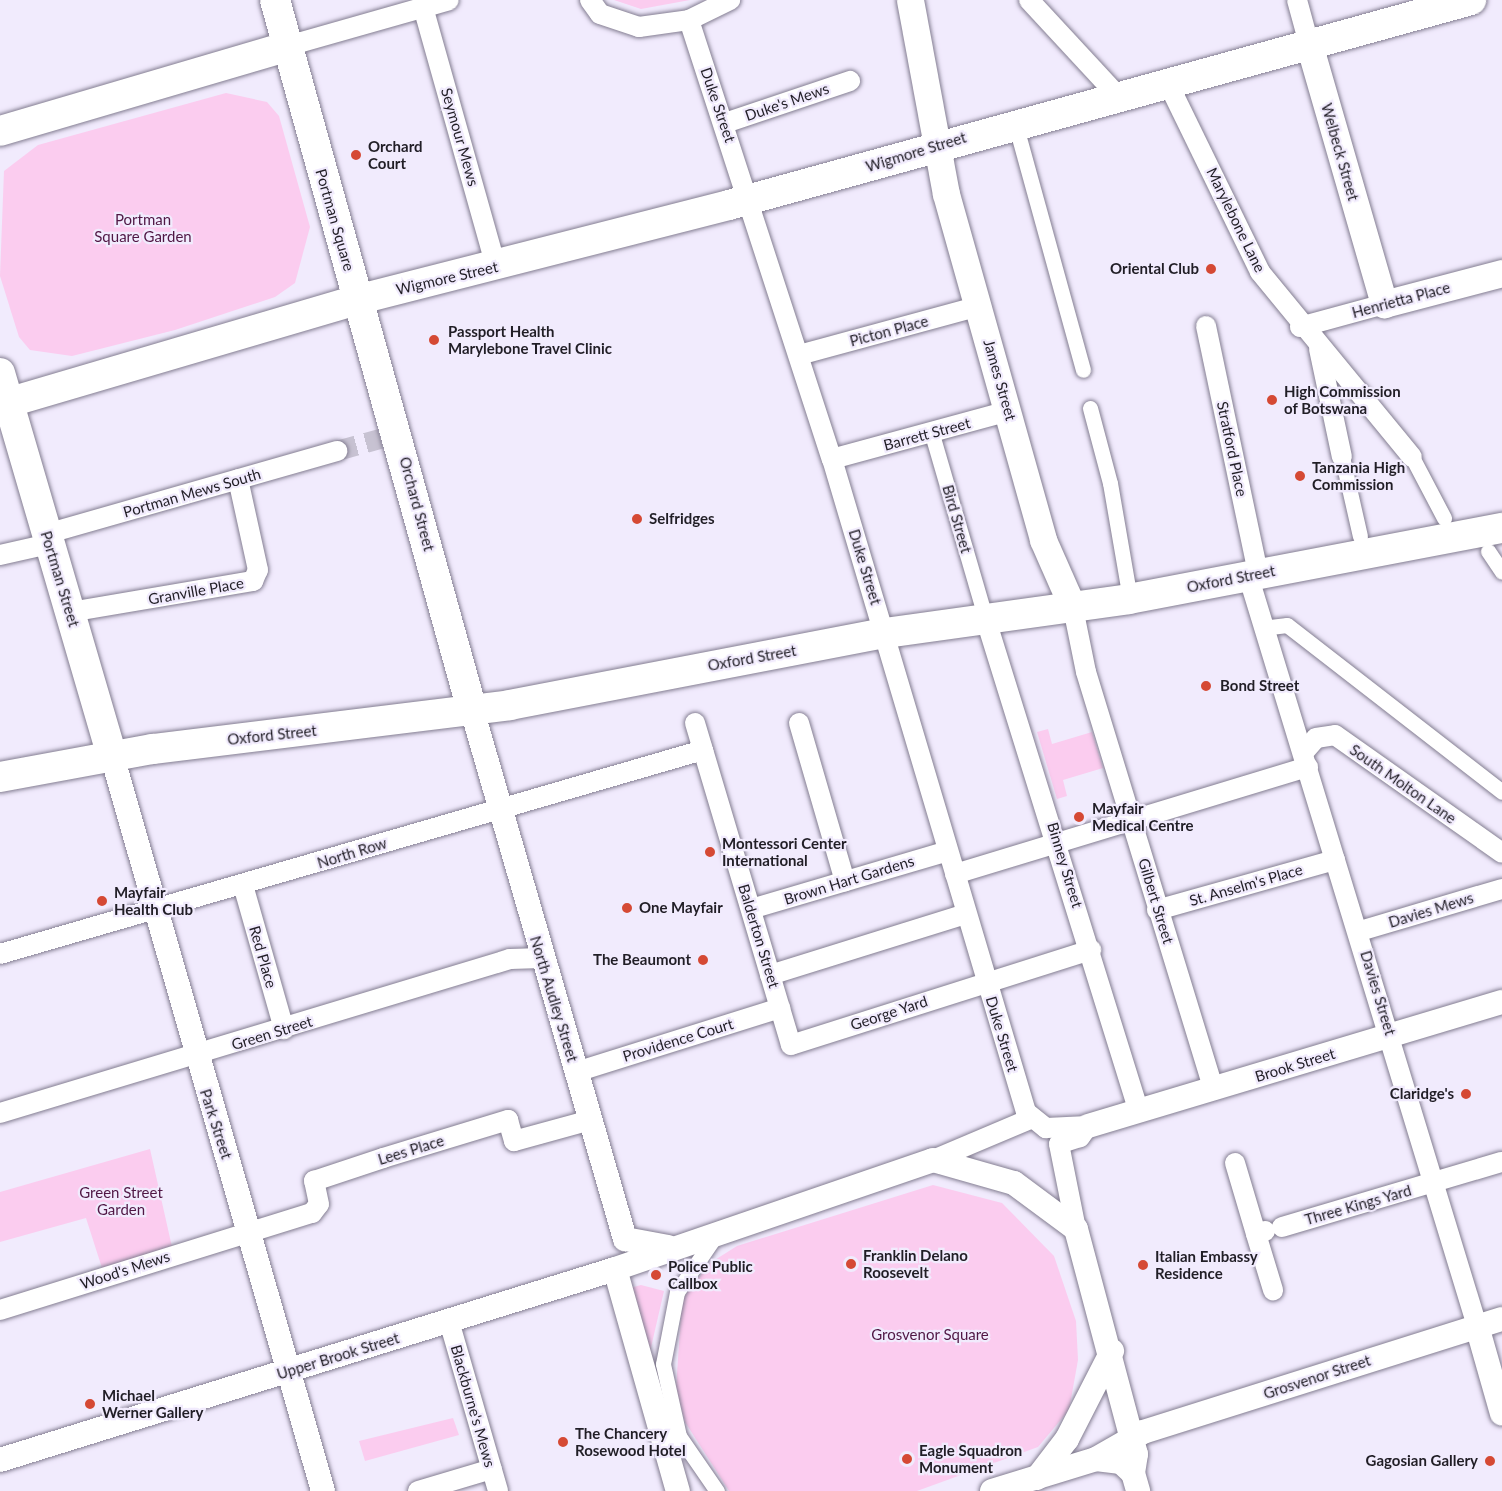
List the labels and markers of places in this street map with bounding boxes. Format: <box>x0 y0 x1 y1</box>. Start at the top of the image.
place label: Orchard Court <box>368 137 423 172</box>
marker: Orchard Court <box>349 148 363 162</box>
place label: Oriental Club <box>1110 260 1199 278</box>
marker: Oriental Club <box>1204 262 1218 276</box>
place label: Passport Health Marylebone Travel Clinic <box>448 322 613 357</box>
marker: Passport Health Marylebone Travel Clinic <box>425 331 443 349</box>
place label: High Commission of Botswana <box>1284 382 1401 417</box>
marker: High Commission of Botswana <box>1265 393 1279 407</box>
place label: Tanzania High Commission <box>1312 458 1405 493</box>
marker: Tanzania High Commission <box>1293 469 1307 483</box>
place label: Selfridges <box>649 510 715 528</box>
marker: Selfridges <box>630 512 644 526</box>
marker: Bond Street <box>1197 677 1215 695</box>
place label: Bond Street <box>1220 677 1299 695</box>
place label: Mayfair Medical Centre <box>1092 799 1194 834</box>
marker: Mayfair Medical Centre <box>1070 808 1088 826</box>
place label: Montessori Center International <box>722 834 847 869</box>
marker: Montessori Center International <box>703 845 717 859</box>
place label: Mayfair Health Club <box>114 883 193 918</box>
marker: Mayfair Health Club <box>95 894 109 908</box>
place label: One Mayfair <box>639 899 723 917</box>
marker: One Mayfair <box>620 901 634 915</box>
place label: The Beaumont <box>593 951 691 969</box>
marker: The Beaumont <box>696 953 710 967</box>
place label: Claridge's <box>1390 1085 1454 1103</box>
marker: Claridge's <box>1459 1087 1473 1101</box>
place label: Franklin Delano Roosevelt <box>863 1246 968 1281</box>
place label: Italian Embassy Residence <box>1155 1247 1258 1282</box>
place label: Police Public Callbox <box>668 1257 753 1292</box>
marker: Franklin Delano Roosevelt <box>844 1257 858 1271</box>
marker: Italian Embassy Residence <box>1136 1258 1150 1272</box>
marker: Police Public Callbox <box>649 1268 663 1282</box>
place label: Michael Werner Gallery <box>102 1386 204 1421</box>
marker: Michael Werner Gallery <box>83 1397 97 1411</box>
place label: The Chancery Rosewood Hotel <box>575 1424 686 1459</box>
marker: The Chancery Rosewood Hotel <box>556 1435 570 1449</box>
place label: Eagle Squadron Monument <box>919 1441 1022 1476</box>
marker: Eagle Squadron Monument <box>900 1452 914 1466</box>
place label: Gagosian Gallery <box>1366 1452 1478 1470</box>
marker: Gagosian Gallery <box>1483 1454 1497 1468</box>

